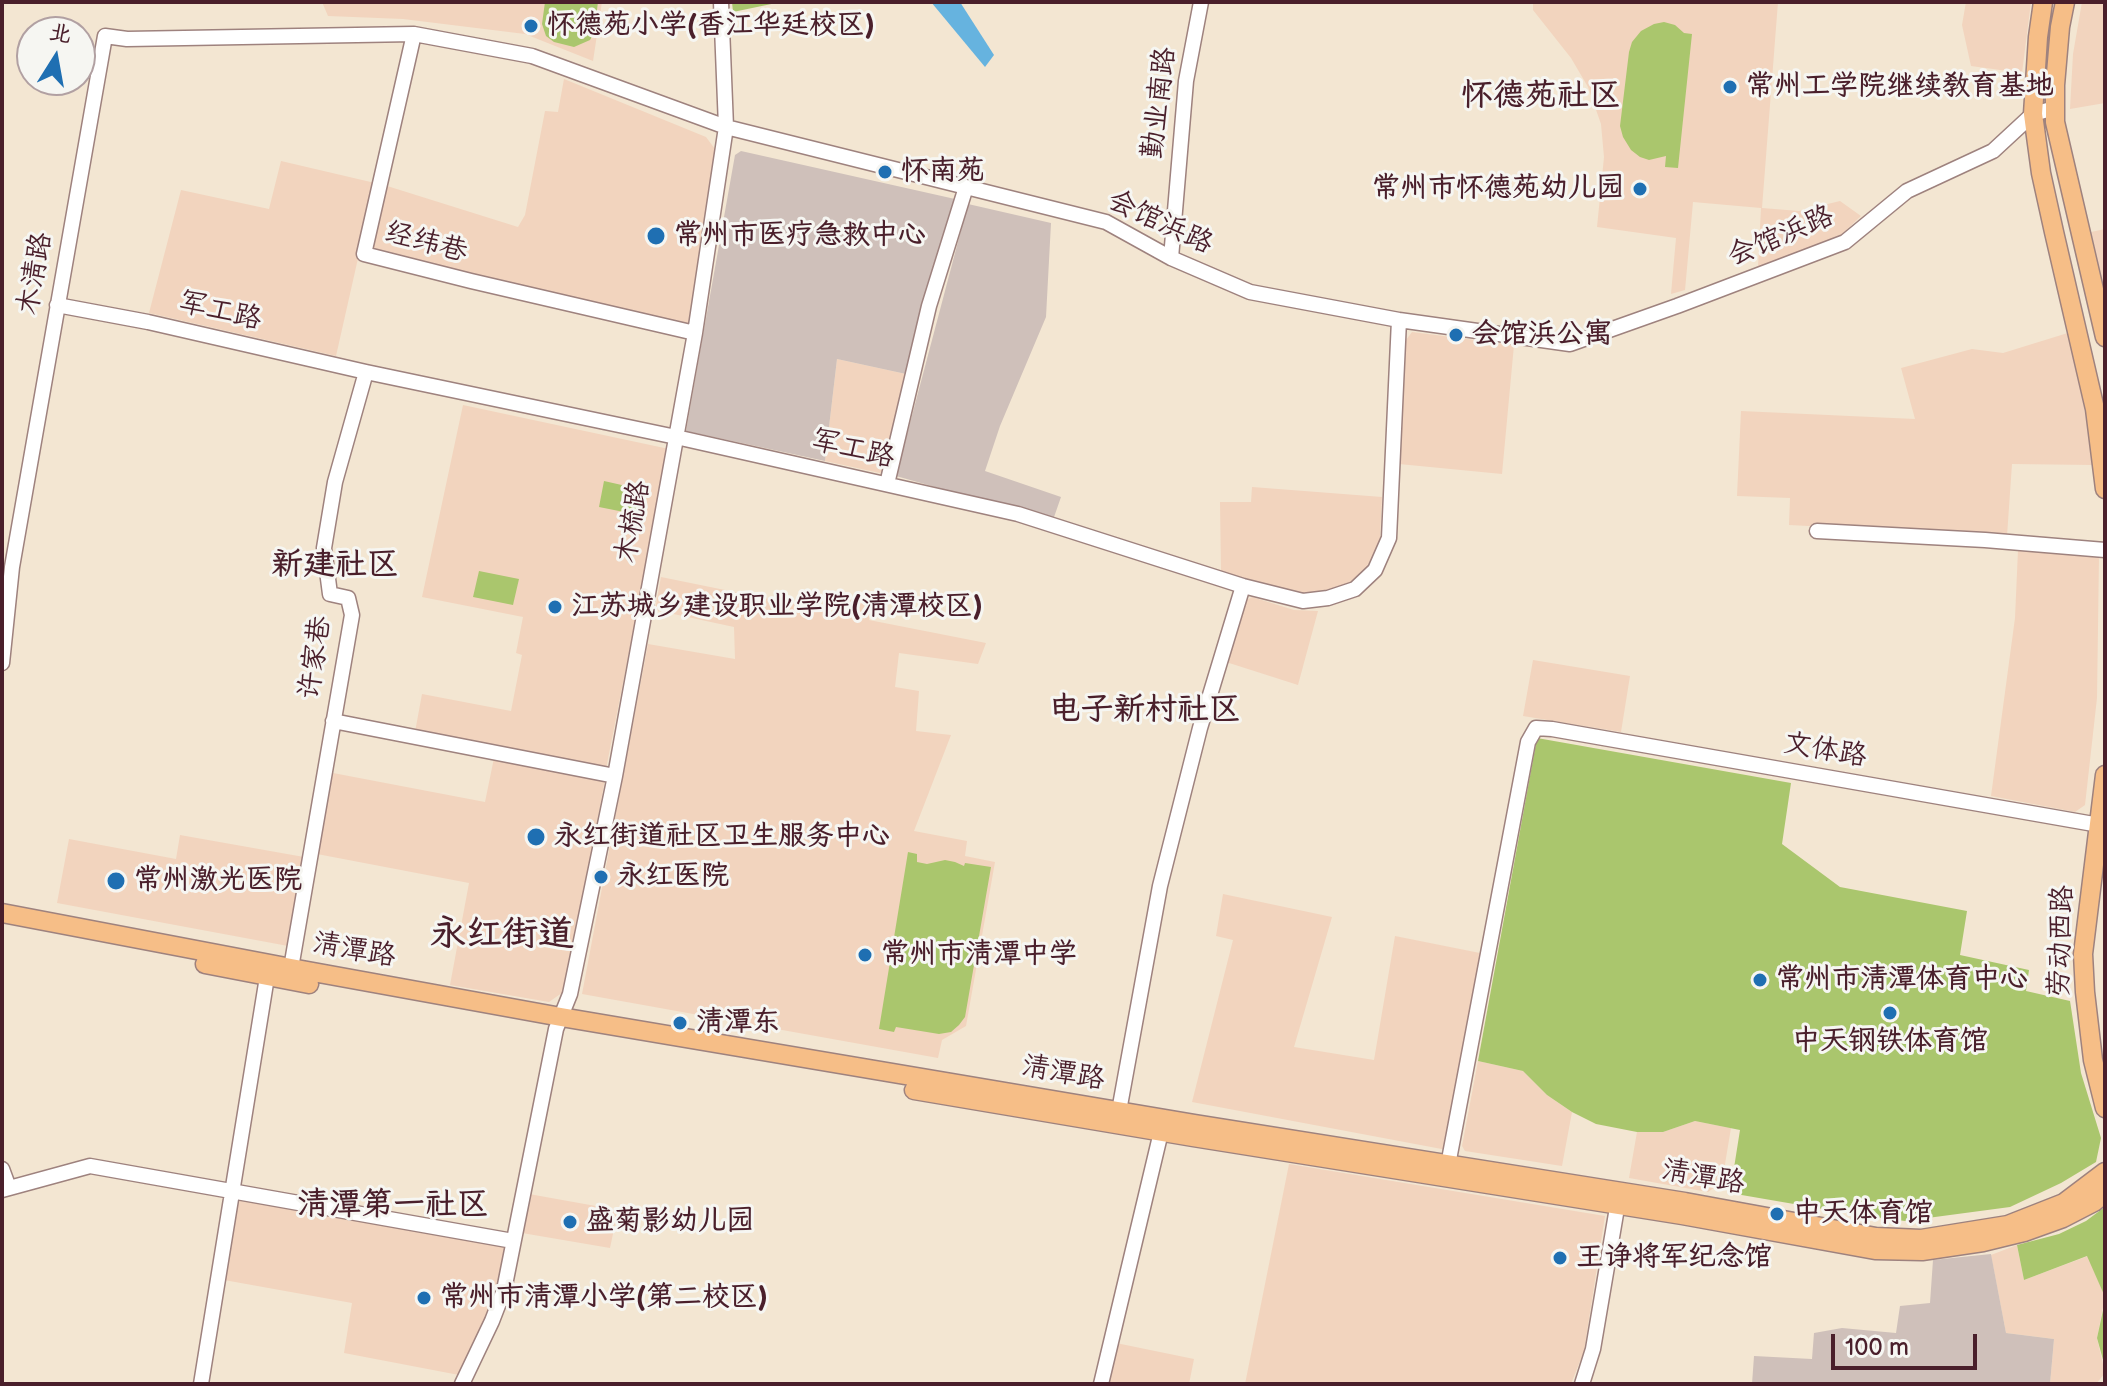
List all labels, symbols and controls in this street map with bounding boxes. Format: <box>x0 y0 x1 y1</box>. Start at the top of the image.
place label: 怀德苑小学(香江华廷校区) <box>547 9 875 43</box>
north arrow <box>16 16 96 96</box>
marker: 怀德苑小学(香江华廷校区) <box>522 17 540 35</box>
text: 北 <box>47 19 74 49</box>
street label: 勤业南路 <box>1137 45 1183 161</box>
place label: 常州工学院继续教育基地 <box>1746 70 2054 104</box>
district label: 怀德苑社区 <box>1461 78 1621 116</box>
marker: 常州工学院继续教育基地 <box>1721 78 1739 96</box>
place label: 怀南苑 <box>901 155 985 189</box>
marker: 怀南苑 <box>876 163 894 181</box>
place label: 常州市怀德苑幼儿园 <box>1372 172 1624 206</box>
marker: 常州市怀德苑幼儿园 <box>1631 180 1649 198</box>
street label: 会馆浜路 <box>1102 184 1218 262</box>
street label: 会馆浜路 <box>1723 200 1839 274</box>
street label: 经纬巷 <box>381 216 471 270</box>
place label: 常州市医疗急救中心 <box>674 219 926 253</box>
marker: 常州市医疗急救中心 <box>645 225 667 247</box>
street label: 木清路 <box>12 230 60 318</box>
street label: 军工路 <box>175 286 265 338</box>
place label: 会馆浜公寓 <box>1472 318 1612 352</box>
marker: 会馆浜公寓 <box>1447 326 1465 344</box>
street label: 军工路 <box>808 424 898 476</box>
street label: 木梳路 <box>610 478 658 566</box>
district label: 新建社区 <box>271 547 399 585</box>
place label: 江苏城乡建设职业学院(清潭校区) <box>571 590 983 624</box>
marker: 江苏城乡建设职业学院(清潭校区) <box>546 598 564 616</box>
street label: 许家巷 <box>294 614 338 702</box>
district label: 电子新村社区 <box>1049 692 1241 730</box>
street label: 文体路 <box>1781 727 1869 775</box>
place label: 永红街道社区卫生服务中心 <box>554 820 890 854</box>
marker: 永红街道社区卫生服务中心 <box>525 826 547 848</box>
place label: 永红医院 <box>617 860 729 894</box>
place label: 常州激光医院 <box>134 864 302 898</box>
marker: 永红医院 <box>592 868 610 886</box>
marker: 常州激光医院 <box>105 870 127 892</box>
street label: 劳动西路 <box>2043 884 2081 998</box>
district label: 永红街道 <box>430 914 574 958</box>
street label: 清潭路 <box>310 927 398 975</box>
place label: 常州市清潭中学 <box>881 938 1077 972</box>
marker: 常州市清潭中学 <box>856 946 874 964</box>
place label: 常州市清潭体育中心 <box>1776 963 2028 997</box>
marker: 常州市清潭体育中心 <box>1751 971 1769 989</box>
marker: 中天钢铁体育馆 <box>1881 1004 1899 1022</box>
place label: 清潭东 <box>696 1006 780 1040</box>
marker: 清潭东 <box>671 1014 689 1032</box>
place label: 中天钢铁体育馆 <box>1792 1025 1988 1059</box>
street label: 清潭路 <box>1019 1050 1107 1098</box>
street label: 清潭路 <box>1659 1154 1747 1202</box>
district label: 清潭第一社区 <box>297 1187 489 1225</box>
place label: 中天体育馆 <box>1793 1197 1933 1231</box>
place label: 盛菊影幼儿园 <box>586 1205 754 1239</box>
marker: 中天体育馆 <box>1768 1205 1786 1223</box>
marker: 盛菊影幼儿园 <box>561 1213 579 1231</box>
place label: 王诤将军纪念馆 <box>1576 1241 1772 1275</box>
marker: 王诤将军纪念馆 <box>1551 1249 1569 1267</box>
place label: 常州市清潭小学(第二校区) <box>440 1281 768 1315</box>
marker: 常州市清潭小学(第二校区) <box>415 1289 433 1307</box>
scale bar <box>1835 1318 1981 1368</box>
text: 100 m <box>1845 1333 1909 1362</box>

